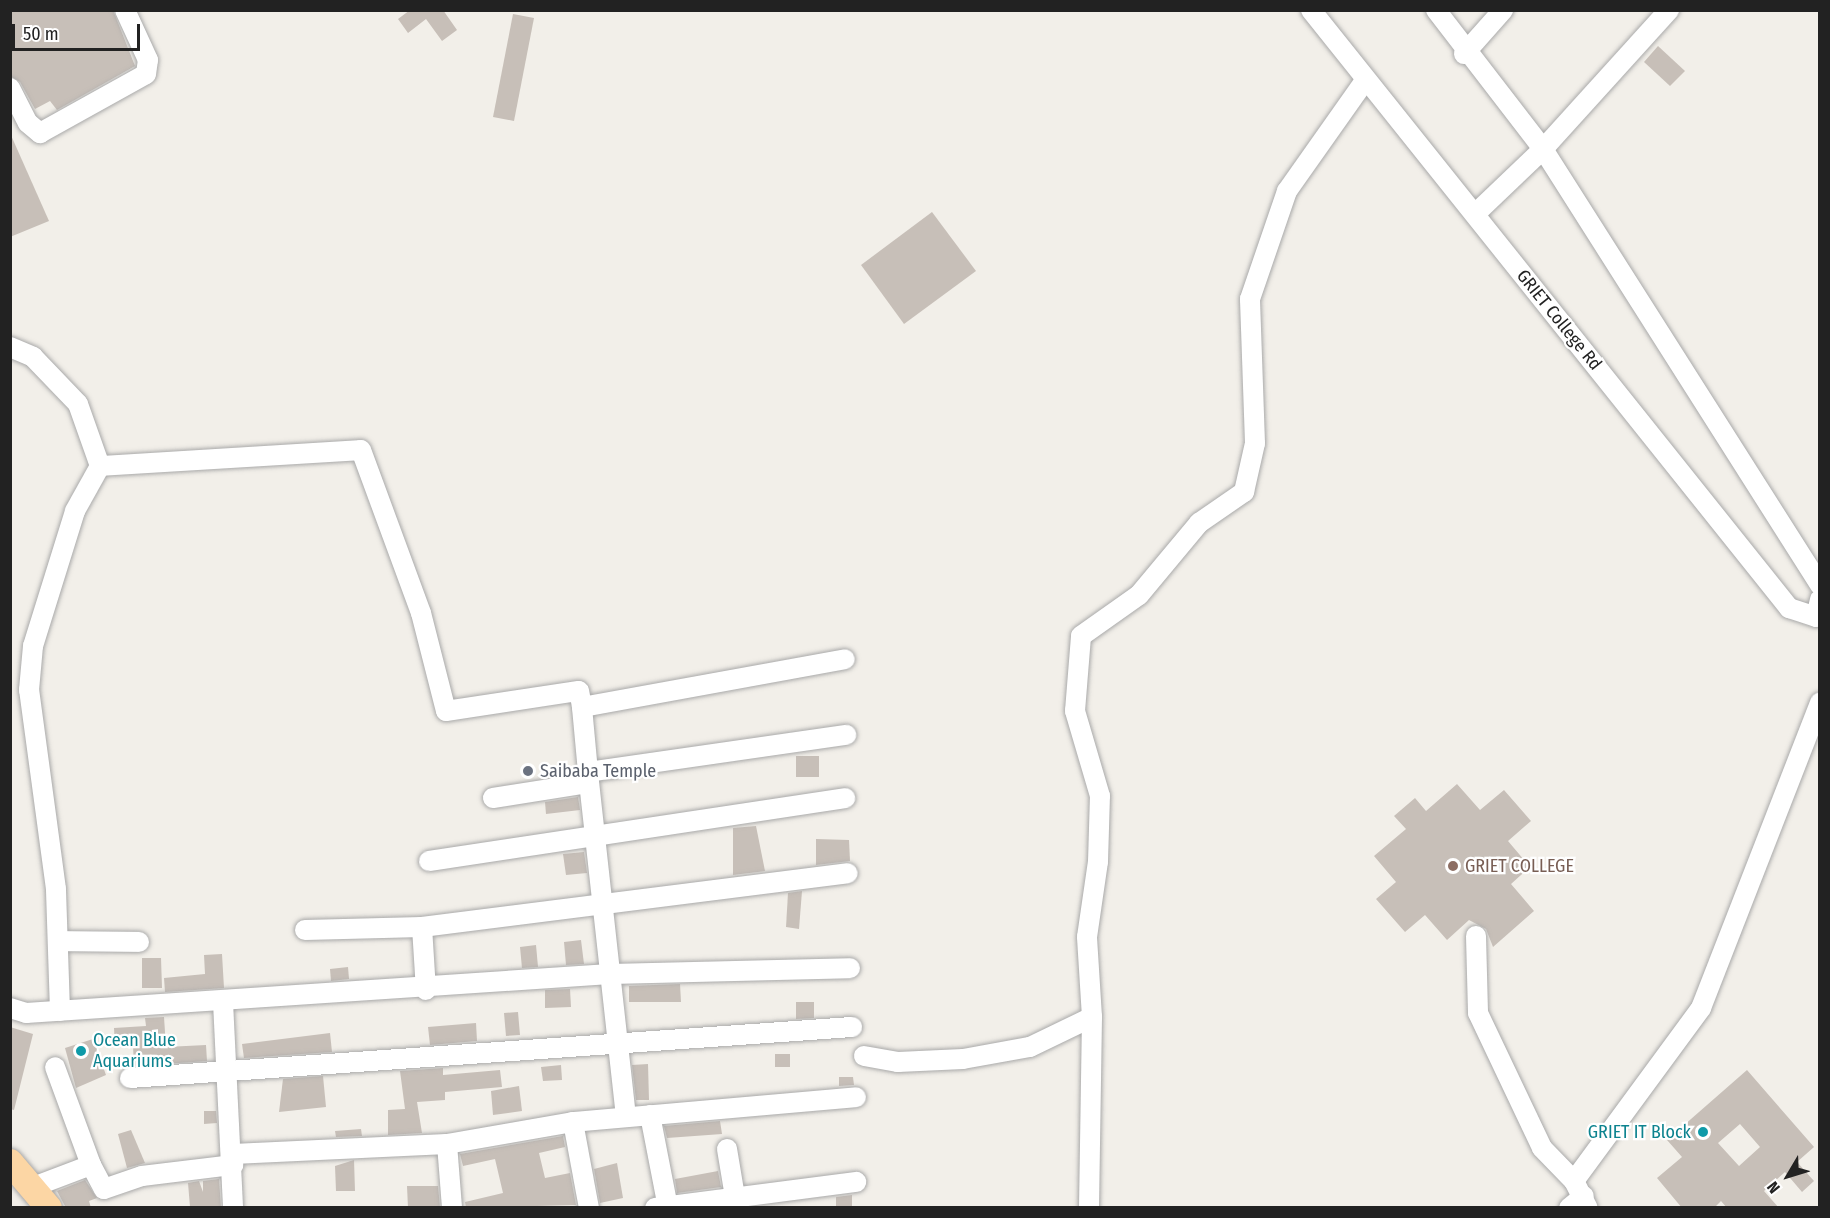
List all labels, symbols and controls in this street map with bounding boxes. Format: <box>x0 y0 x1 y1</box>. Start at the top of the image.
scale bar <box>15 12 142 50</box>
text: 50 m <box>23 23 59 45</box>
street label: GRIET College Rd <box>1512 265 1606 375</box>
place label: Saibaba Temple <box>540 760 656 782</box>
marker: Saibaba Temple <box>521 764 535 778</box>
place label: GRIET COLLEGE <box>1465 855 1574 877</box>
marker: GRIET COLLEGE <box>1446 859 1460 873</box>
place label: Ocean Blue Aquariums <box>93 1030 176 1072</box>
marker: Ocean Blue Aquariums <box>74 1044 88 1058</box>
place label: GRIET IT Block <box>1588 1121 1691 1143</box>
marker: GRIET IT Block <box>1696 1125 1710 1139</box>
north arrow <box>1758 1146 1818 1206</box>
text: N <box>1763 1178 1784 1197</box>

